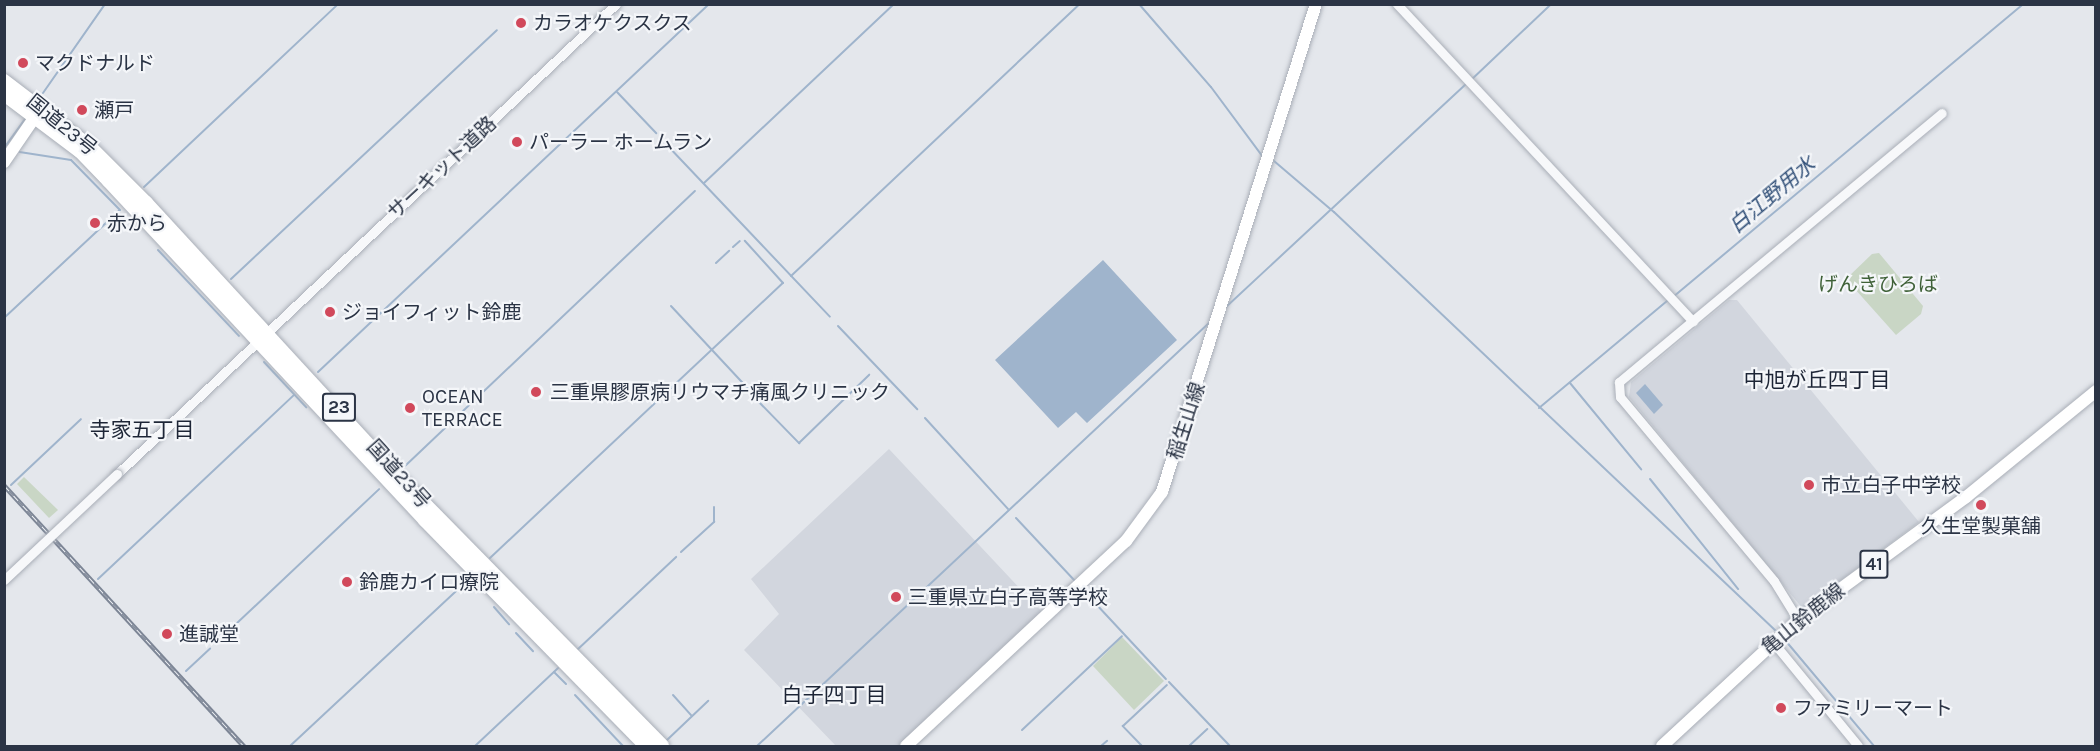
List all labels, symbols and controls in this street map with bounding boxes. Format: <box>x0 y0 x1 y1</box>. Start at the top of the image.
place label: カラオケクスクス <box>533 11 693 35</box>
marker: カラオケクスクス <box>514 16 528 30</box>
place label: マクドナルド <box>35 51 155 75</box>
marker: マクドナルド <box>16 56 30 70</box>
street label: 国道23号 <box>22 89 102 161</box>
place label: 瀬戸 <box>94 98 134 122</box>
marker: 瀬戸 <box>75 103 89 117</box>
street label: サーキット道路 <box>383 111 501 225</box>
place label: パーラー ホームラン <box>529 130 714 154</box>
marker: パーラー ホームラン <box>510 135 524 149</box>
water label: 白江野用水 <box>1724 152 1820 238</box>
place label: 赤から <box>107 211 167 235</box>
marker: 赤から <box>88 216 102 230</box>
park label: げんきひろば <box>1818 272 1938 296</box>
place label: ジョイフィット鈴鹿 <box>342 300 522 324</box>
marker: ジョイフィット鈴鹿 <box>323 305 337 319</box>
district label: 中旭が丘四丁目 <box>1744 367 1890 393</box>
street label: 稲生山線 <box>1162 379 1210 463</box>
place label: 三重県膠原病リウマチ痛風クリニック <box>550 380 890 404</box>
marker: 三重県膠原病リウマチ痛風クリニック <box>527 383 545 401</box>
place label: OCEAN TERRACE <box>422 384 503 431</box>
road number: 23 <box>321 392 357 422</box>
marker: OCEAN TERRACE <box>403 401 417 415</box>
district label: 寺家五丁目 <box>90 417 194 443</box>
street label: 国道23号 <box>362 435 436 513</box>
place label: 市立白子中学校 <box>1821 473 1961 497</box>
marker: 市立白子中学校 <box>1802 478 1816 492</box>
marker: 久生堂製菓舗 <box>1974 498 1988 512</box>
place label: 久生堂製菓舗 <box>1921 514 2041 538</box>
road number: 41 <box>1859 549 1889 579</box>
place label: 鈴鹿カイロ療院 <box>359 570 499 594</box>
marker: 鈴鹿カイロ療院 <box>340 575 354 589</box>
street label: 亀山鈴鹿線 <box>1757 578 1849 660</box>
place label: 三重県立白子高等学校 <box>908 585 1108 609</box>
marker: 三重県立白子高等学校 <box>889 590 903 604</box>
place label: 進誠堂 <box>179 622 239 646</box>
marker: 進誠堂 <box>160 627 174 641</box>
district label: 白子四丁目 <box>782 682 886 708</box>
place label: ファミリーマート <box>1793 696 1953 720</box>
marker: ファミリーマート <box>1774 701 1788 715</box>

